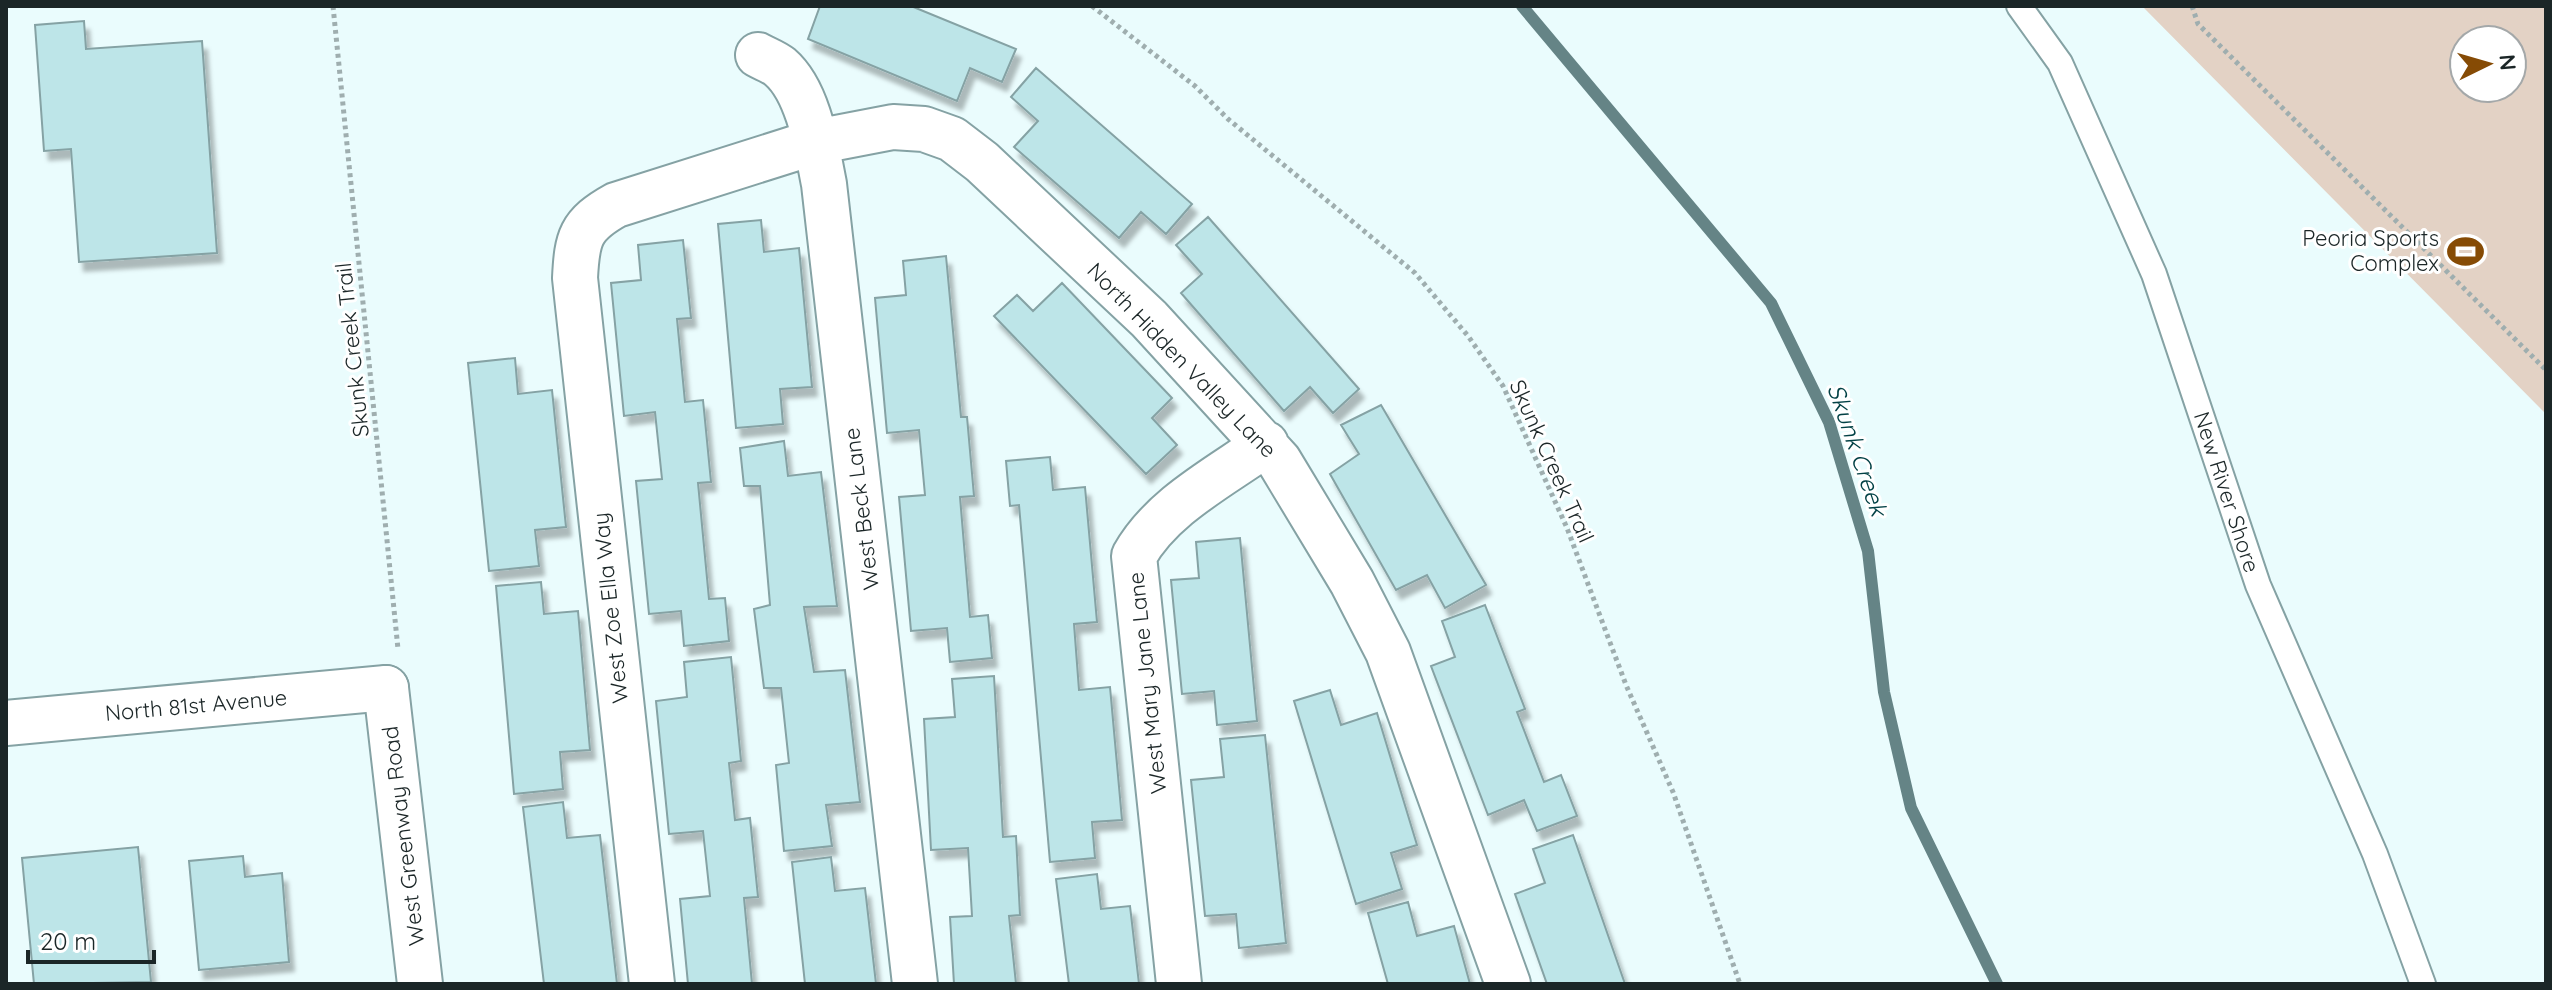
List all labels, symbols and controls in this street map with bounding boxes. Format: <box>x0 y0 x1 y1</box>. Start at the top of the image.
north arrow <box>2448 24 2528 104</box>
text: N <box>2493 53 2523 72</box>
place label: Peoria Sports Complex <box>2302 224 2439 277</box>
sports icon: Peoria Sports Complex <box>2446 232 2484 270</box>
street label: North Hidden Valley Lane <box>1081 257 1283 463</box>
street label: Skunk Creek Trail <box>329 261 375 439</box>
street label: Skunk Creek Trail <box>1504 375 1600 547</box>
water label: Skunk Creek <box>1821 380 1895 522</box>
street label: New River Shore <box>2188 408 2266 576</box>
street label: West Beck Lane <box>837 426 885 592</box>
street label: West Zoe Ella Way <box>586 511 634 705</box>
street label: West Mary Jane Lane <box>1121 571 1173 795</box>
street label: North 81st Avenue <box>104 683 288 727</box>
street label: West Greenway Road <box>376 725 430 947</box>
scale bar <box>28 914 154 964</box>
text: 20 m <box>40 926 96 956</box>

